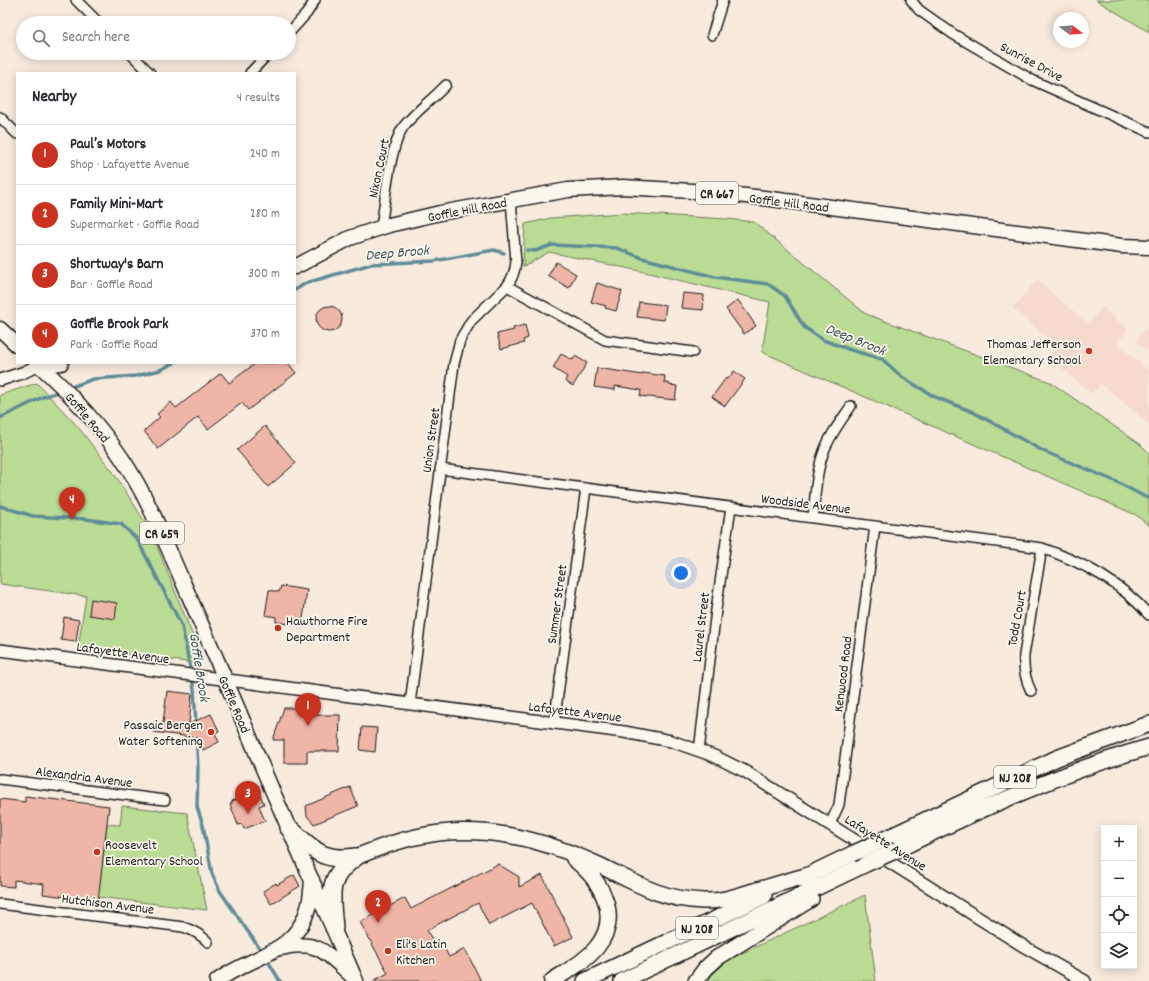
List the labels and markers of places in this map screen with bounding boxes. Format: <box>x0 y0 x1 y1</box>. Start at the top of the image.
place label: Thomas Jefferson Elementary School <box>983 335 1082 371</box>
marker: Thomas Jefferson Elementary School <box>1084 346 1094 356</box>
pin: 4 <box>59 487 85 520</box>
place label: Hawthorne Fire Department <box>286 612 368 648</box>
marker: Hawthorne Fire Department <box>273 623 283 633</box>
pin: 1 <box>295 693 321 726</box>
place label: Passaic Bergen Water Softening <box>118 716 203 752</box>
marker: Passaic Bergen Water Softening <box>206 727 216 737</box>
pin: 3 <box>235 781 261 814</box>
place label: Roosevelt Elementary School <box>105 836 204 872</box>
marker: Roosevelt Elementary School <box>92 847 102 857</box>
pin: 2 <box>365 890 391 923</box>
place label: Eli's Latin Kitchen <box>396 935 447 971</box>
marker: Eli's Latin Kitchen <box>383 946 393 956</box>

